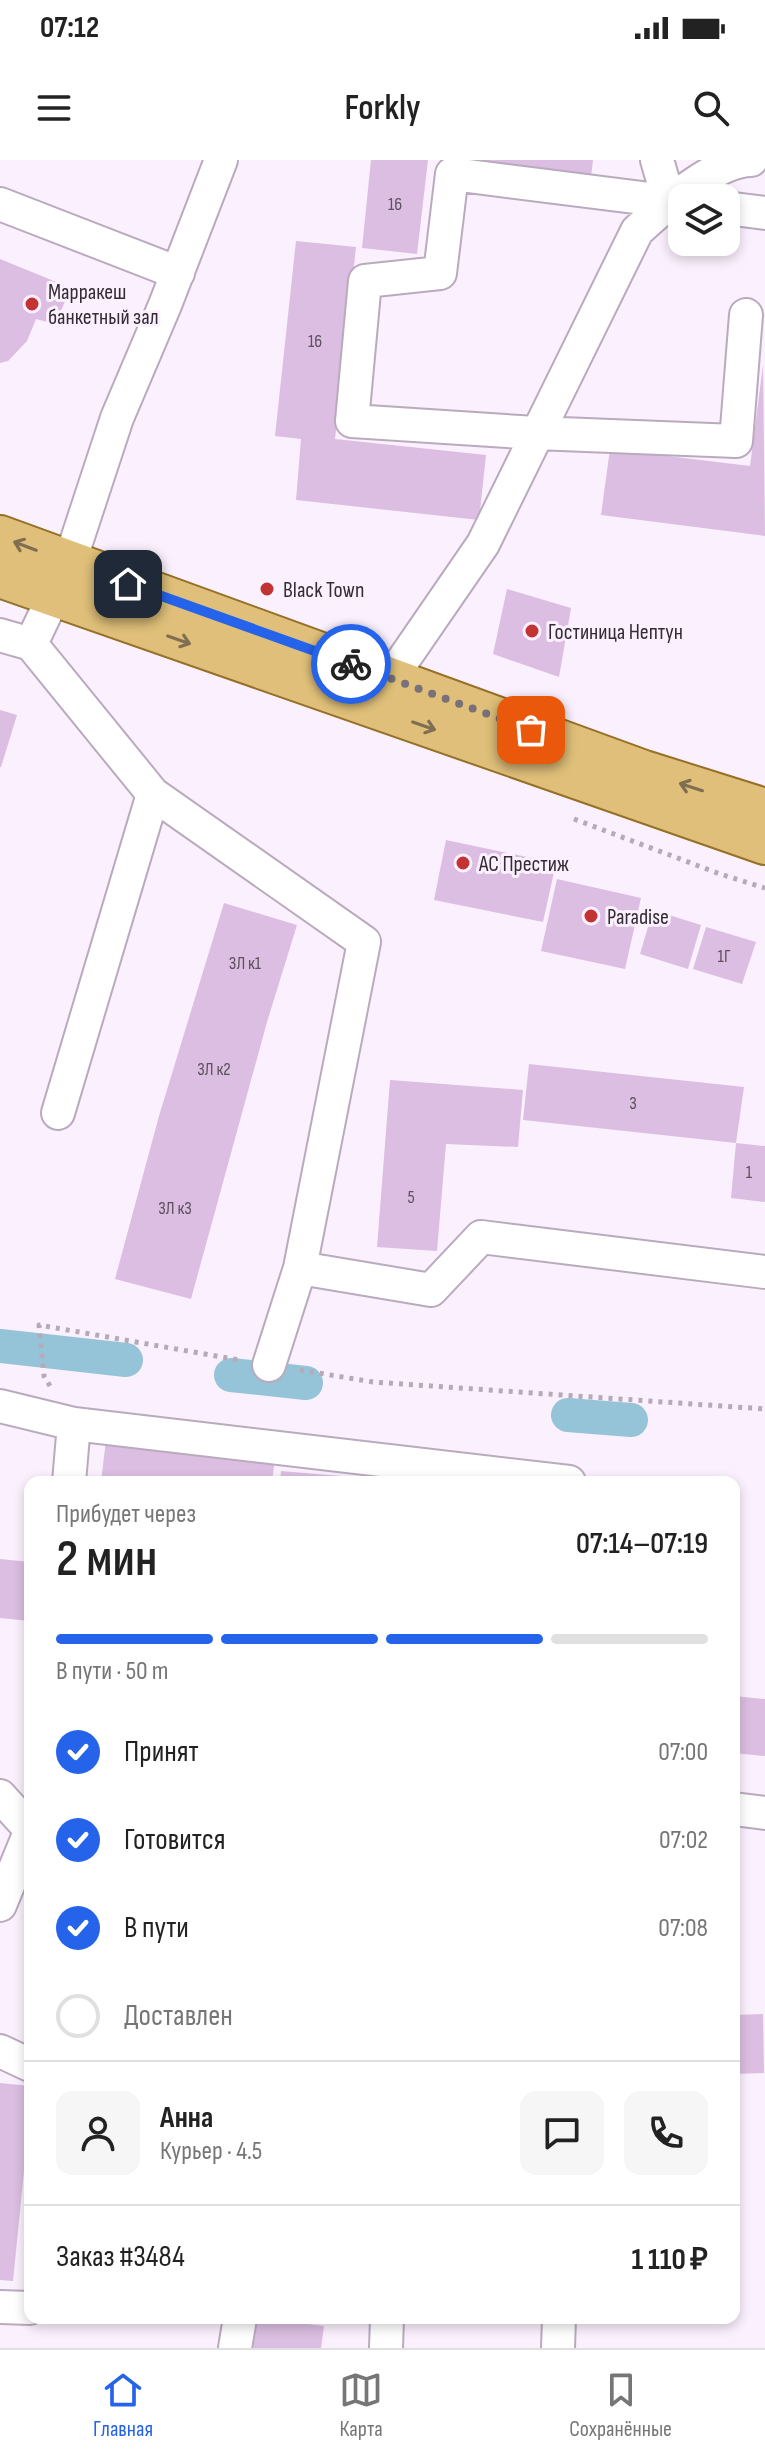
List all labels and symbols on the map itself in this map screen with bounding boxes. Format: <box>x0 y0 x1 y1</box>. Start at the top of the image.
house number: 16 <box>388 194 402 215</box>
place label: Марракеш банкетный зал <box>48 279 159 331</box>
marker: Марракеш банкетный зал <box>23 295 41 313</box>
house number: 16 <box>308 331 322 352</box>
one-way arrow <box>13 538 38 553</box>
pin <box>94 550 162 618</box>
place label: Black Town <box>283 577 364 604</box>
marker: Black Town <box>258 580 276 598</box>
place label: Гостиница Нептун <box>548 619 683 646</box>
marker: Гостиница Нептун <box>523 622 541 640</box>
courier <box>311 624 391 704</box>
one-way arrow <box>166 634 191 648</box>
pin <box>497 696 565 764</box>
one-way arrow <box>412 720 436 734</box>
one-way arrow <box>678 779 704 794</box>
place label: АС Престиж <box>478 851 569 878</box>
marker: АС Престиж <box>454 854 472 872</box>
place label: Paradise <box>607 904 669 931</box>
marker: Paradise <box>582 907 600 925</box>
house number: 1Г <box>718 946 731 967</box>
house number: 3Л к1 <box>229 953 262 974</box>
house number: 3Л к2 <box>197 1059 231 1080</box>
house number: 3 <box>629 1093 637 1114</box>
house number: 1 <box>746 1162 753 1183</box>
house number: 5 <box>407 1187 415 1208</box>
house number: 3Л к3 <box>158 1198 192 1219</box>

